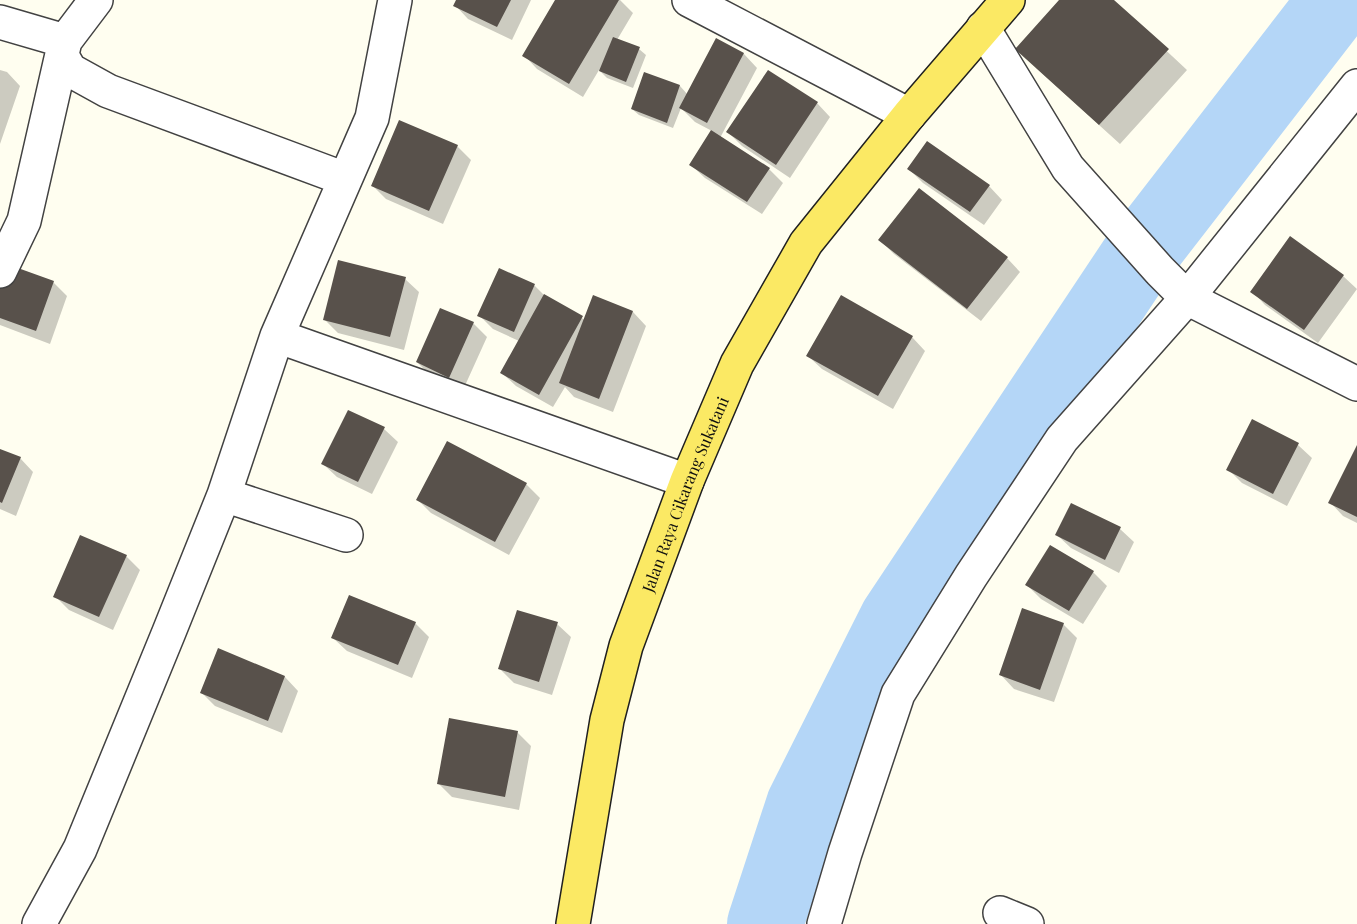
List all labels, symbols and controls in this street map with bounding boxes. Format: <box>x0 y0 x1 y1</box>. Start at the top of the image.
street label: Jalan Raya Cikarang Sukatani <box>636 393 733 596</box>

